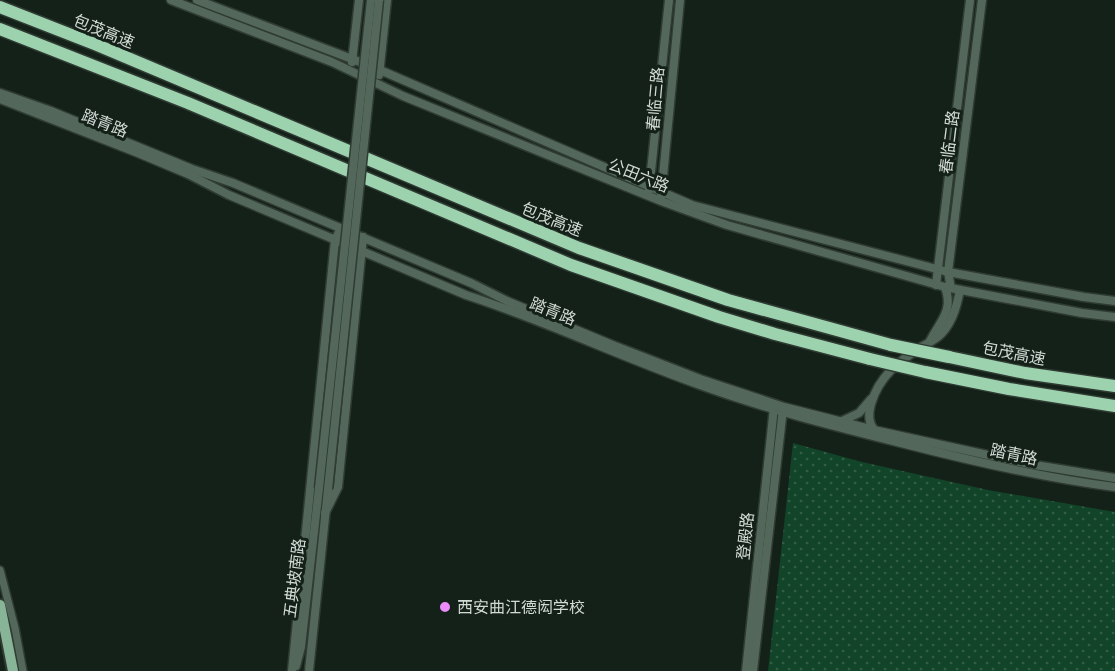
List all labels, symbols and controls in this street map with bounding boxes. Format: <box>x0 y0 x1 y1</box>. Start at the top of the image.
street label: 包茂高速 <box>71 11 137 51</box>
street label: 春临三路 <box>643 66 667 132</box>
street label: 踏青路 <box>79 106 131 140</box>
street label: 春临二路 <box>936 109 962 175</box>
street label: 公田六路 <box>606 155 672 195</box>
street label: 包茂高速 <box>519 199 585 239</box>
street label: 踏青路 <box>527 294 579 328</box>
street label: 包茂高速 <box>981 338 1047 368</box>
street label: 踏青路 <box>989 440 1039 468</box>
street label: 登殿路 <box>734 511 756 561</box>
street label: 五典坡南路 <box>280 537 308 619</box>
place label: 西安曲江德闳学校 <box>457 598 585 616</box>
marker: 西安曲江德闳学校 <box>438 600 452 614</box>

